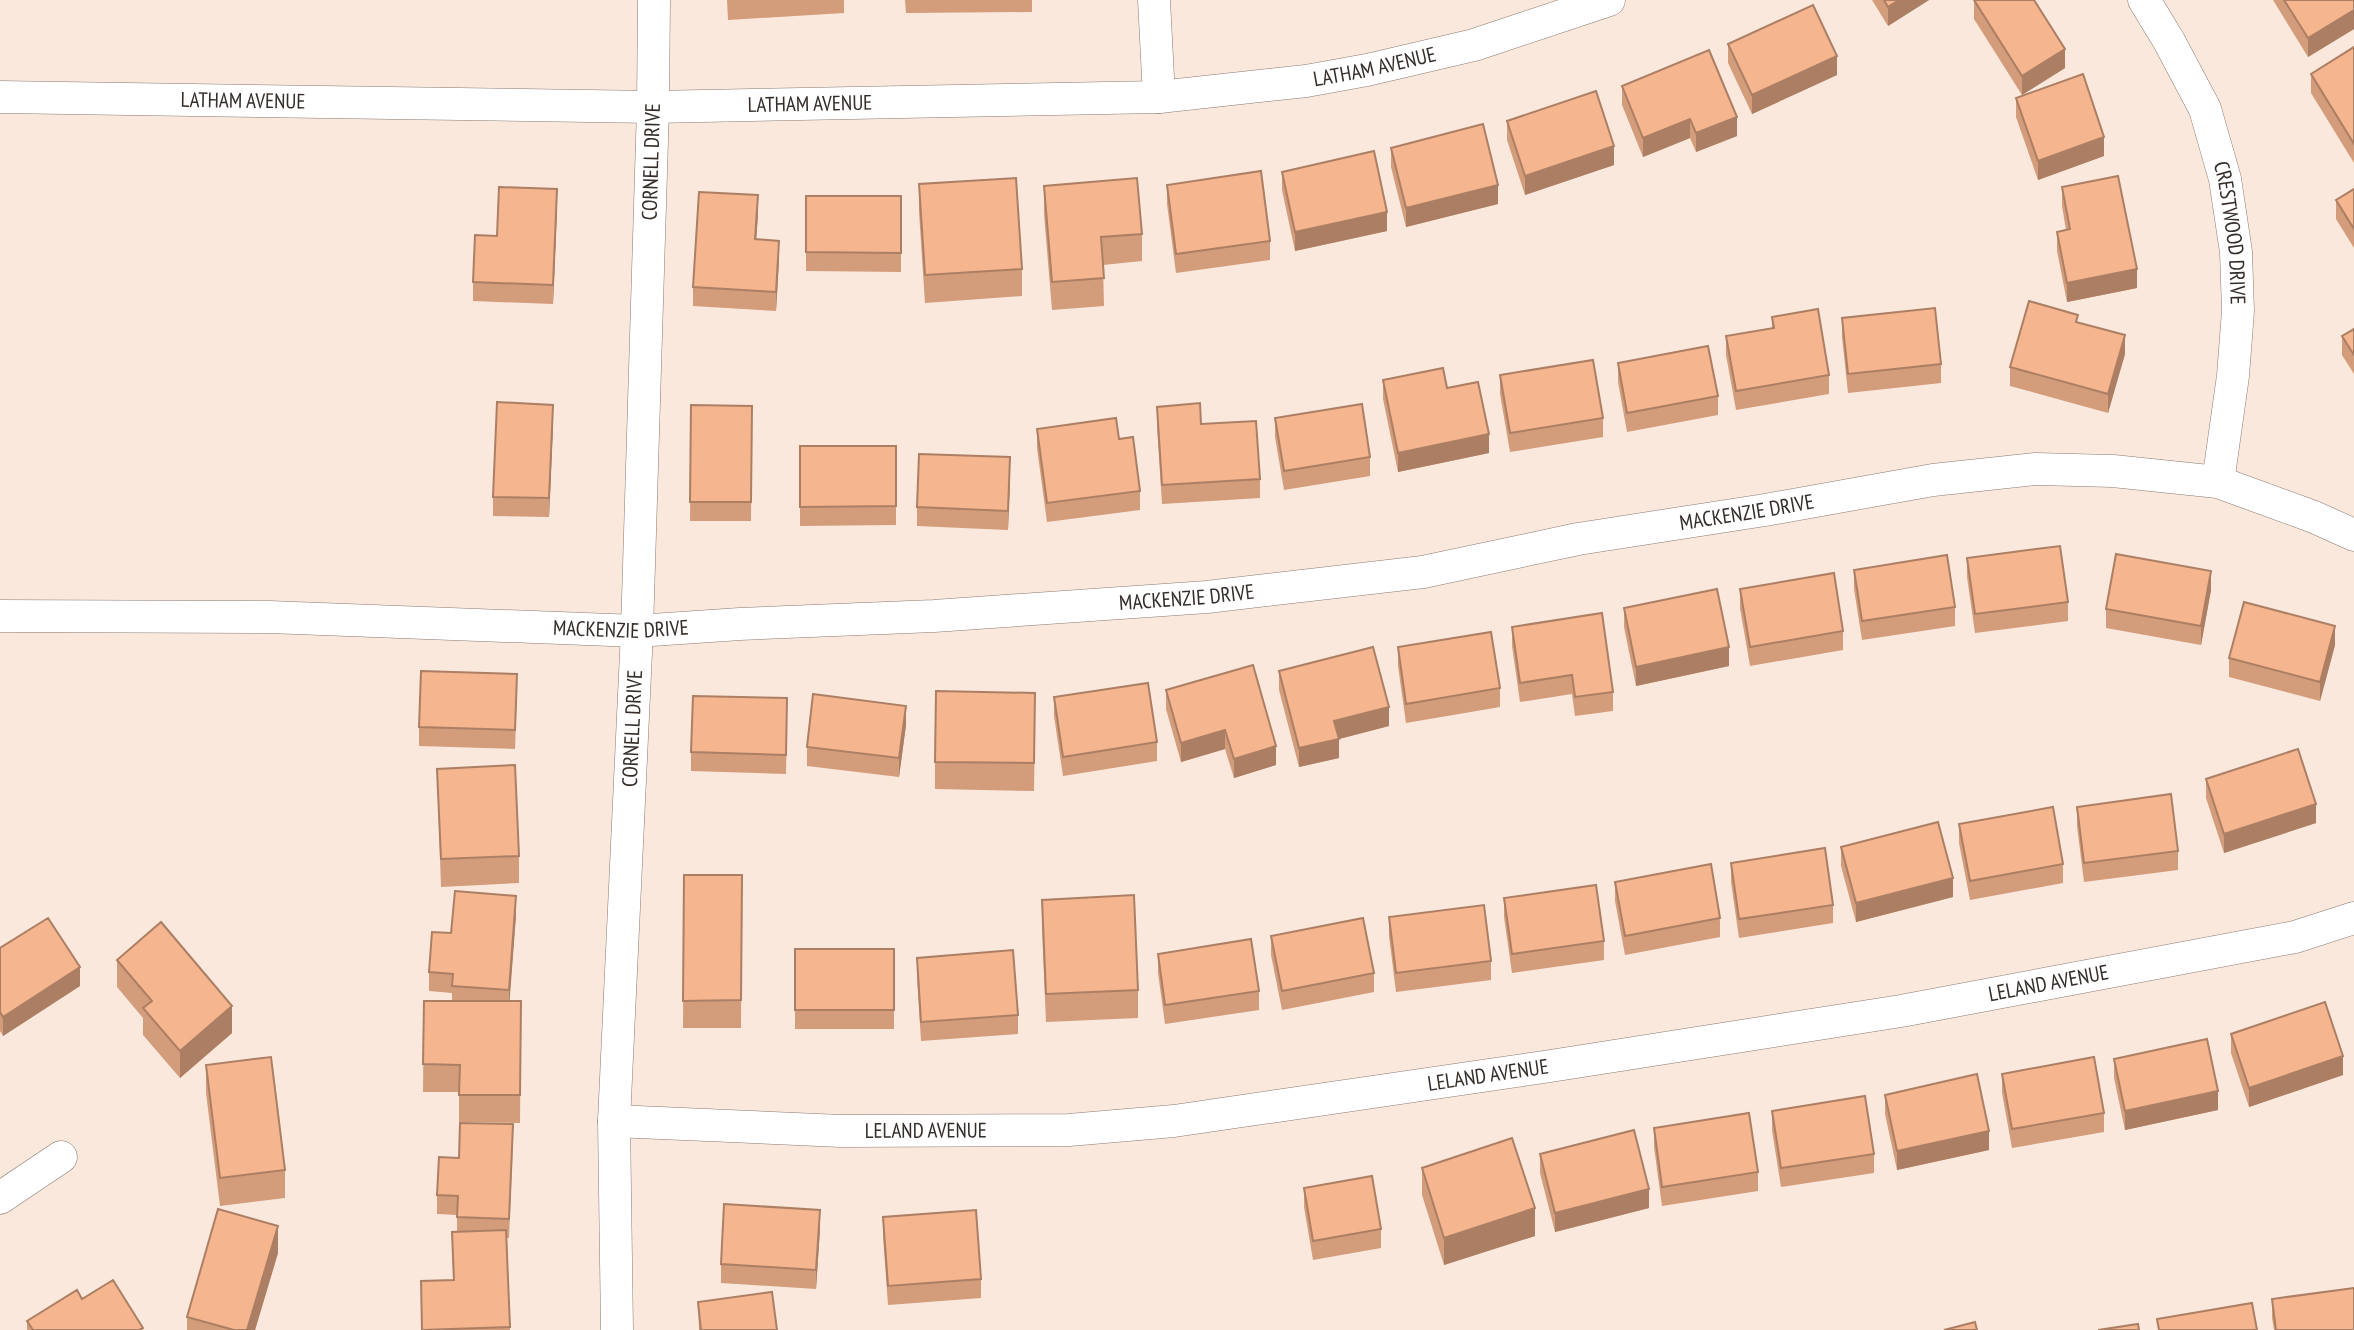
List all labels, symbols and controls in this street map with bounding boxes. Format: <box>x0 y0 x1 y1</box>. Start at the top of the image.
street label: LATHAM AVENUE <box>1311 40 1438 92</box>
street label: LATHAM AVENUE <box>180 86 306 115</box>
street label: LATHAM AVENUE <box>747 89 872 118</box>
street label: CORNELL DRIVE <box>636 103 666 221</box>
street label: CRESTWOOD DRIVE <box>2208 158 2252 305</box>
street label: MACKENZIE DRIVE <box>1678 488 1816 536</box>
street label: MACKENZIE DRIVE <box>1118 578 1256 616</box>
street label: MACKENZIE DRIVE <box>553 614 689 644</box>
street label: CORNELL DRIVE <box>616 669 648 788</box>
street label: LELAND AVENUE <box>1986 958 2111 1007</box>
street label: LELAND AVENUE <box>1426 1053 1550 1097</box>
street label: LELAND AVENUE <box>865 1116 987 1144</box>

